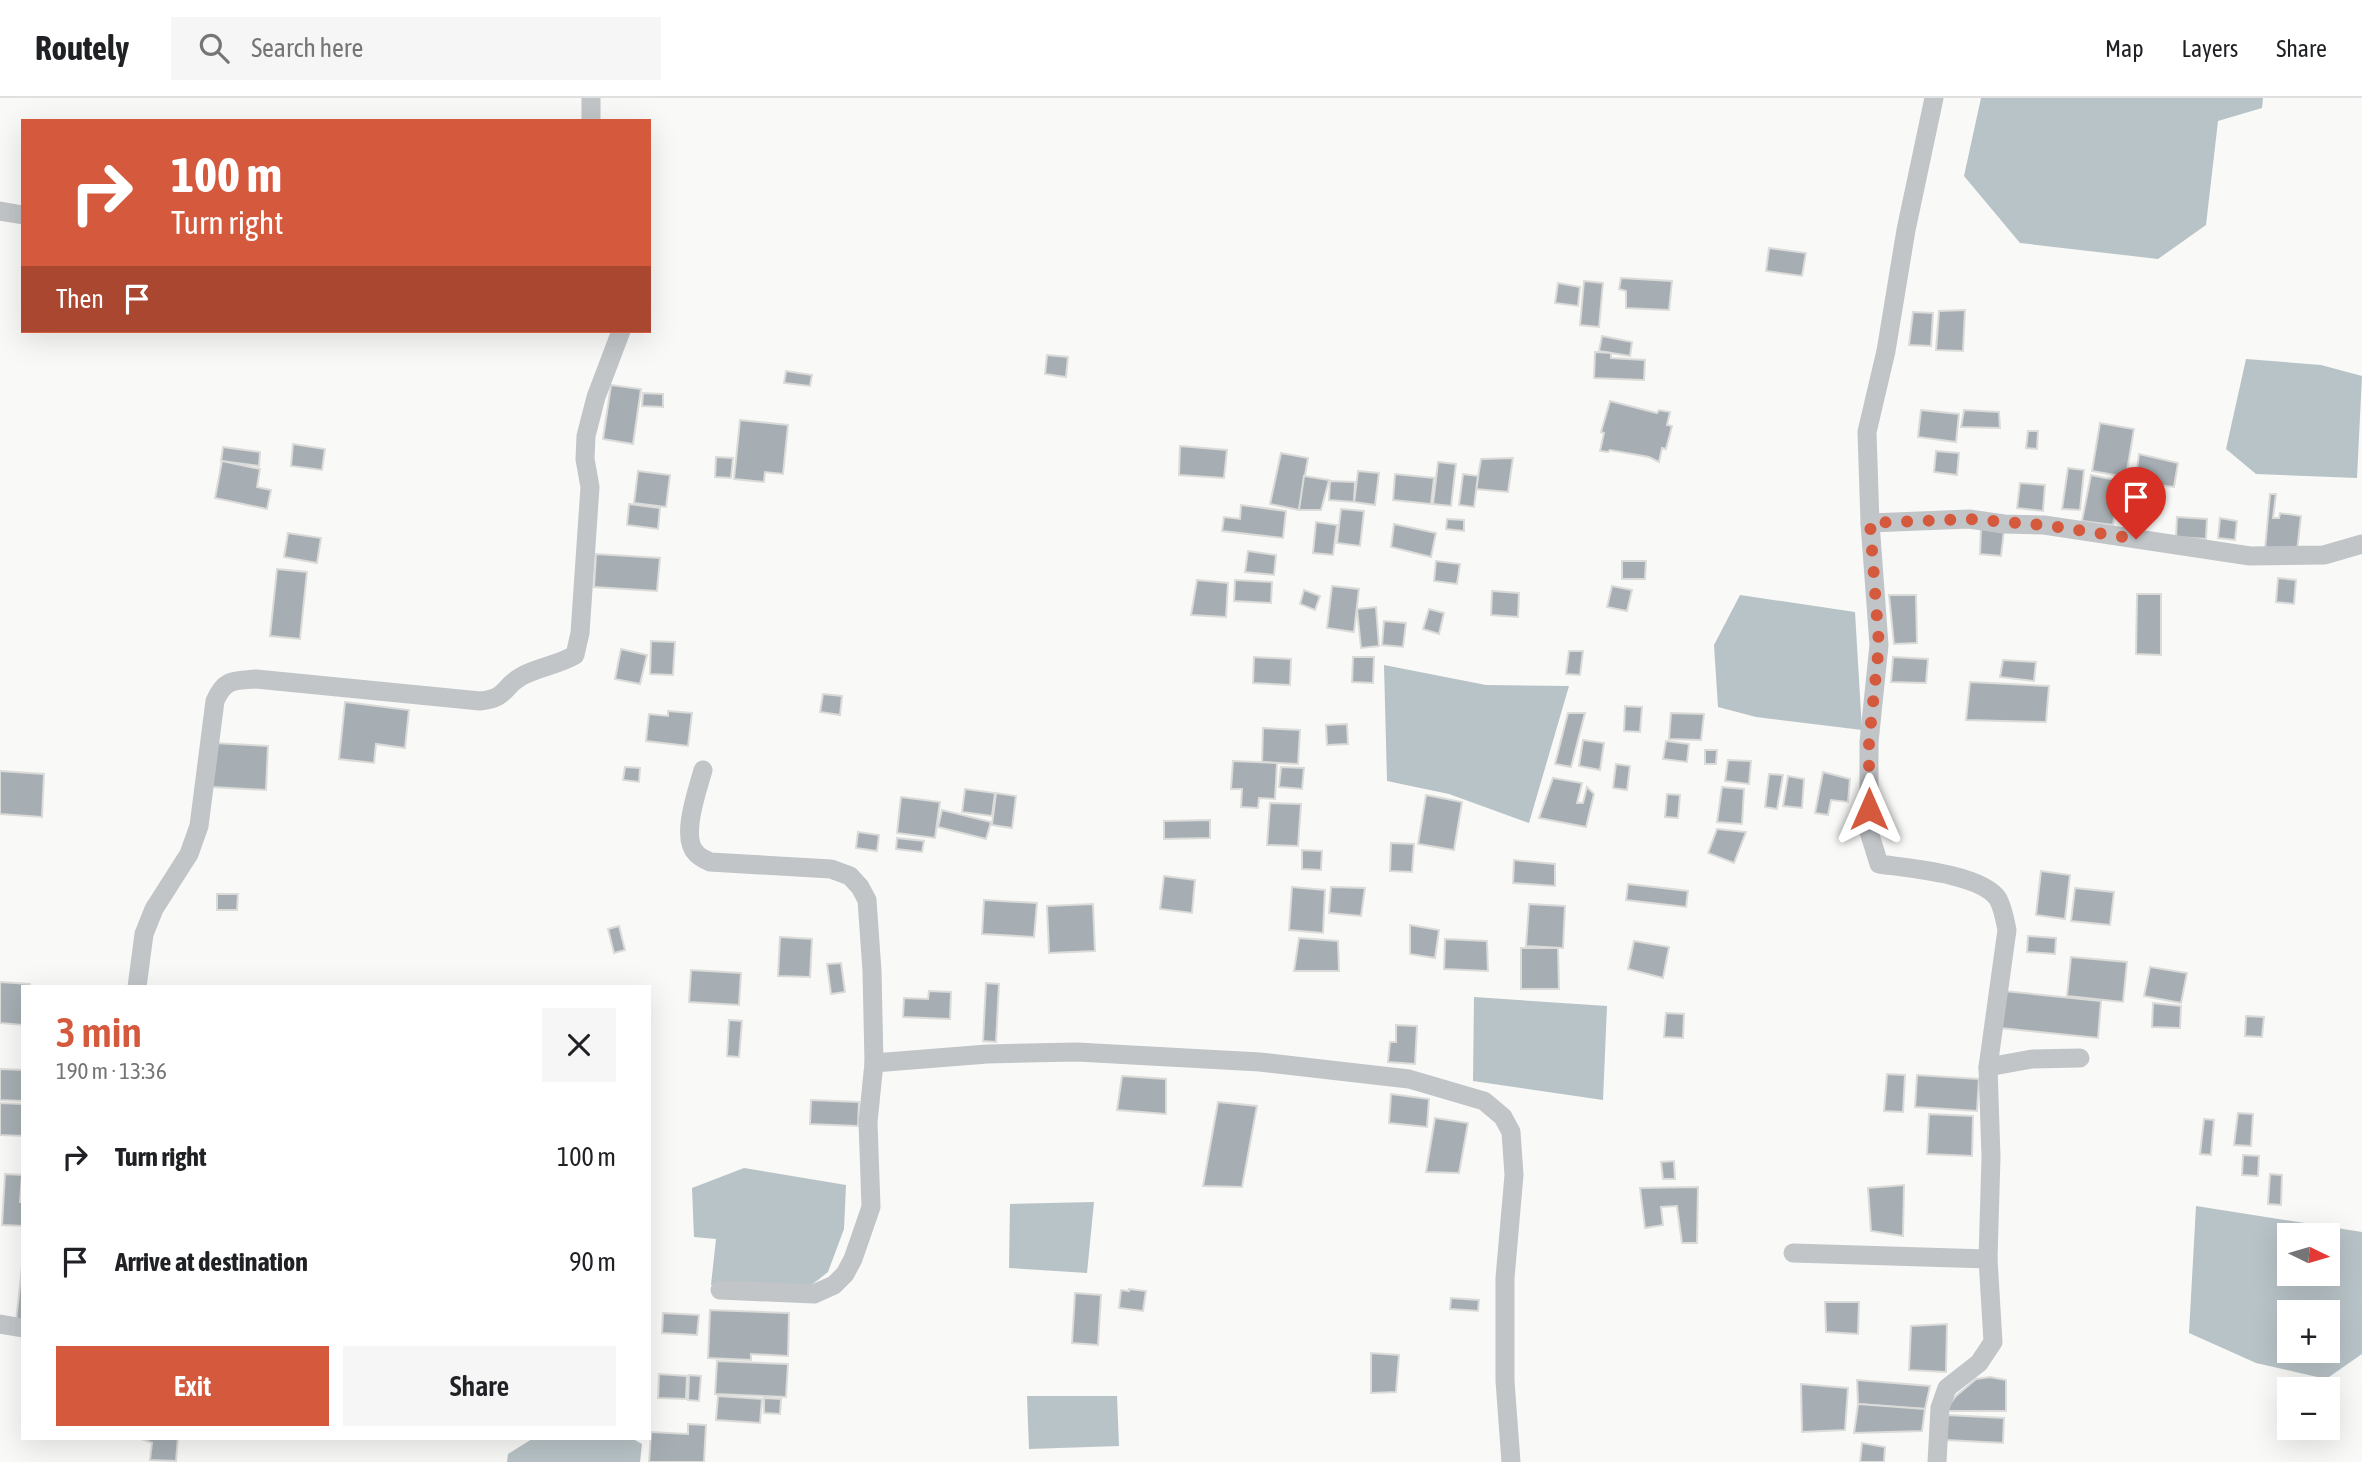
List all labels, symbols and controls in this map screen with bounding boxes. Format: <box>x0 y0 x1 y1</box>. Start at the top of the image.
search box <box>171 17 661 80</box>
text: Routely <box>35 29 129 67</box>
icon: search <box>195 29 233 67</box>
text: Search here <box>251 33 363 63</box>
text: Map <box>2105 35 2144 62</box>
text: Layers <box>2182 35 2238 62</box>
text: Share <box>2276 35 2327 62</box>
text: 100 m <box>171 146 282 202</box>
icon: right <box>56 147 147 238</box>
text: Turn right <box>171 204 284 241</box>
icon: arrive <box>118 280 156 318</box>
text: Then <box>56 284 104 314</box>
pin <box>2106 467 2166 539</box>
icon: arrive <box>2117 478 2155 516</box>
position arrow <box>1832 772 1906 846</box>
text: 3 min <box>56 1008 142 1056</box>
button: close <box>542 1008 616 1082</box>
text: 190 m · 13:36 <box>56 1058 167 1084</box>
icon: right <box>56 1138 94 1176</box>
text: Turn right <box>115 1142 206 1172</box>
text: 100 m <box>557 1142 616 1172</box>
north arrow <box>2277 1223 2340 1286</box>
map controls <box>2277 1223 2340 1440</box>
icon: arrive <box>56 1243 94 1281</box>
text: Arrive at destination <box>115 1247 308 1277</box>
text: 90 m <box>569 1247 616 1277</box>
button: + <box>2277 1300 2340 1363</box>
button: Exit <box>56 1346 329 1426</box>
button: Share <box>343 1346 616 1426</box>
button: − <box>2277 1377 2340 1440</box>

